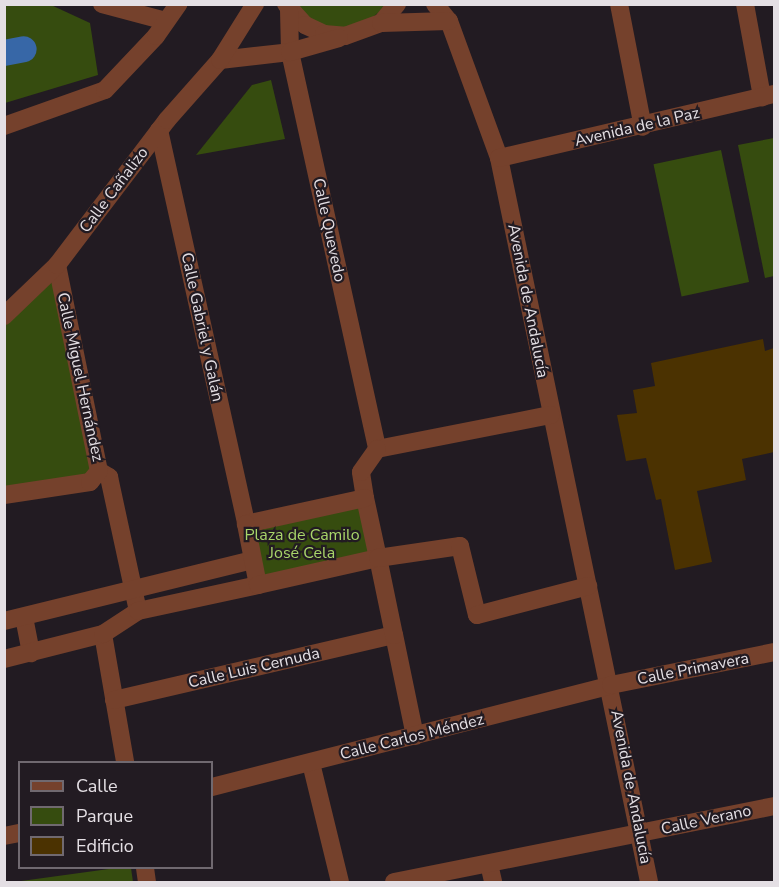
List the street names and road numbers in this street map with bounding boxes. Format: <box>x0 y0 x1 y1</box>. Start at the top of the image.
street label: Avenida de la Paz <box>573 103 701 151</box>
street label: Calle Cañalizo <box>76 143 152 237</box>
street label: Calle Quevedo <box>309 176 349 284</box>
street label: Avenida de Andalucía <box>504 222 552 380</box>
street label: Calle Gabriel y Galán <box>177 251 227 403</box>
street label: Calle Miguel Hernández <box>53 291 107 463</box>
street label: Calle Luis Cernuda <box>186 644 322 692</box>
street label: Calle Primavera <box>636 649 750 689</box>
street label: Avenida de Andalucía <box>607 708 655 866</box>
street label: Calle Carlos Méndez <box>338 710 486 764</box>
street label: Calle Verano <box>659 801 753 839</box>

